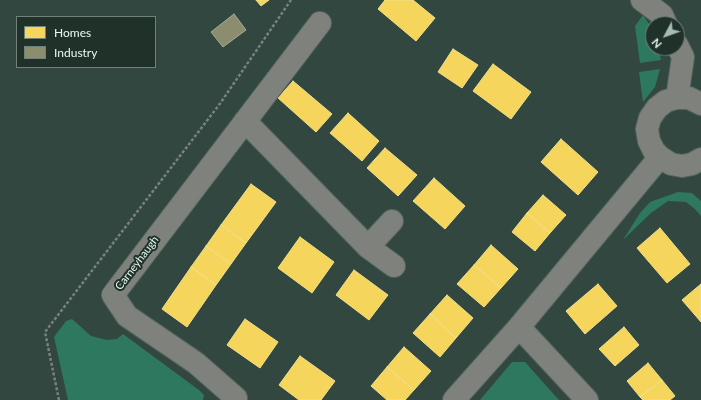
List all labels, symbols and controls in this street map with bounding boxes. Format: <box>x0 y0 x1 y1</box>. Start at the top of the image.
legend <box>16 16 156 68</box>
north arrow <box>645 16 685 56</box>
text: Homes <box>54 25 91 40</box>
text: N <box>649 36 664 51</box>
text: Industry <box>54 45 97 60</box>
street label: Carneyhaugh <box>113 234 161 292</box>

